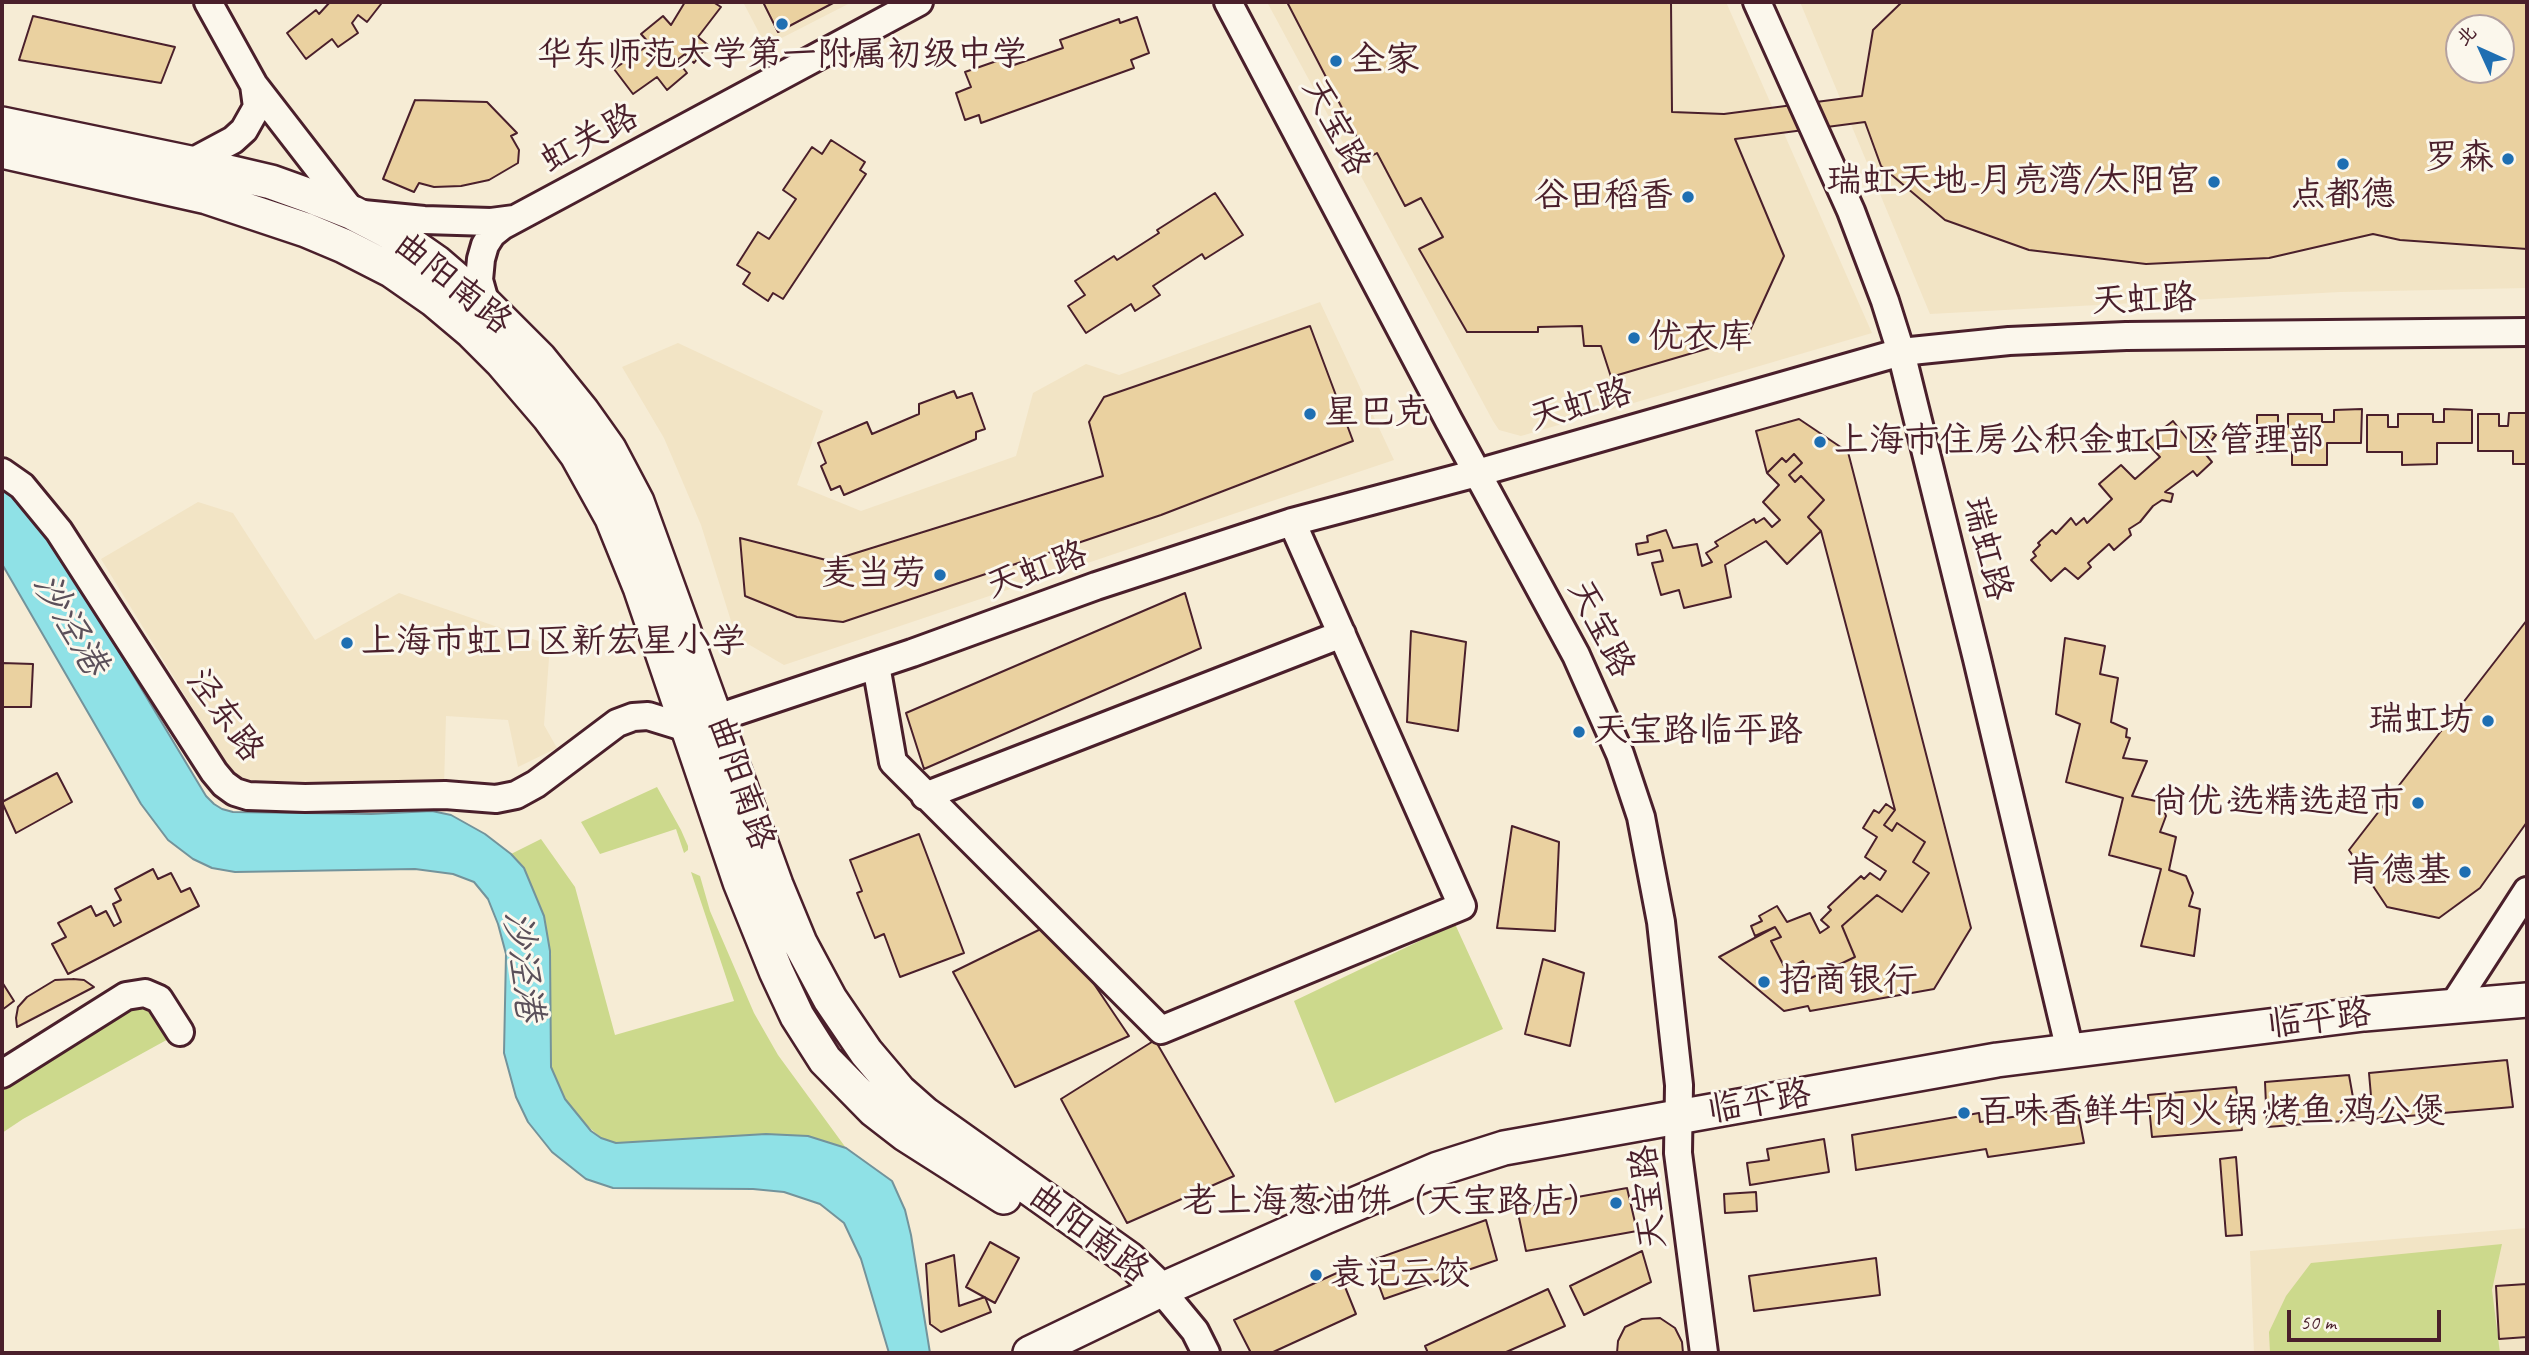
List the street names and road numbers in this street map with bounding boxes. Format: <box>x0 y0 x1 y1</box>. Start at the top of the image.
street label: 天宝路 <box>1292 71 1378 183</box>
street label: 虹关路 <box>534 96 646 182</box>
street label: 曲阳南路 <box>384 224 520 344</box>
street label: 天虹路 <box>2091 278 2197 324</box>
street label: 天虹路 <box>1525 371 1637 441</box>
street label: 瑞虹路 <box>1953 493 2019 605</box>
street label: 天虹路 <box>980 533 1094 609</box>
street label: 天宝路 <box>1557 573 1643 685</box>
street label: 泾东路 <box>176 661 272 771</box>
street label: 曲阳南路 <box>697 710 783 856</box>
street label: 临平路 <box>2264 993 2374 1047</box>
street label: 临平路 <box>1704 1073 1814 1133</box>
street label: 天宝路 <box>1624 1143 1676 1251</box>
street label: 曲阳南路 <box>1019 1175 1157 1293</box>

